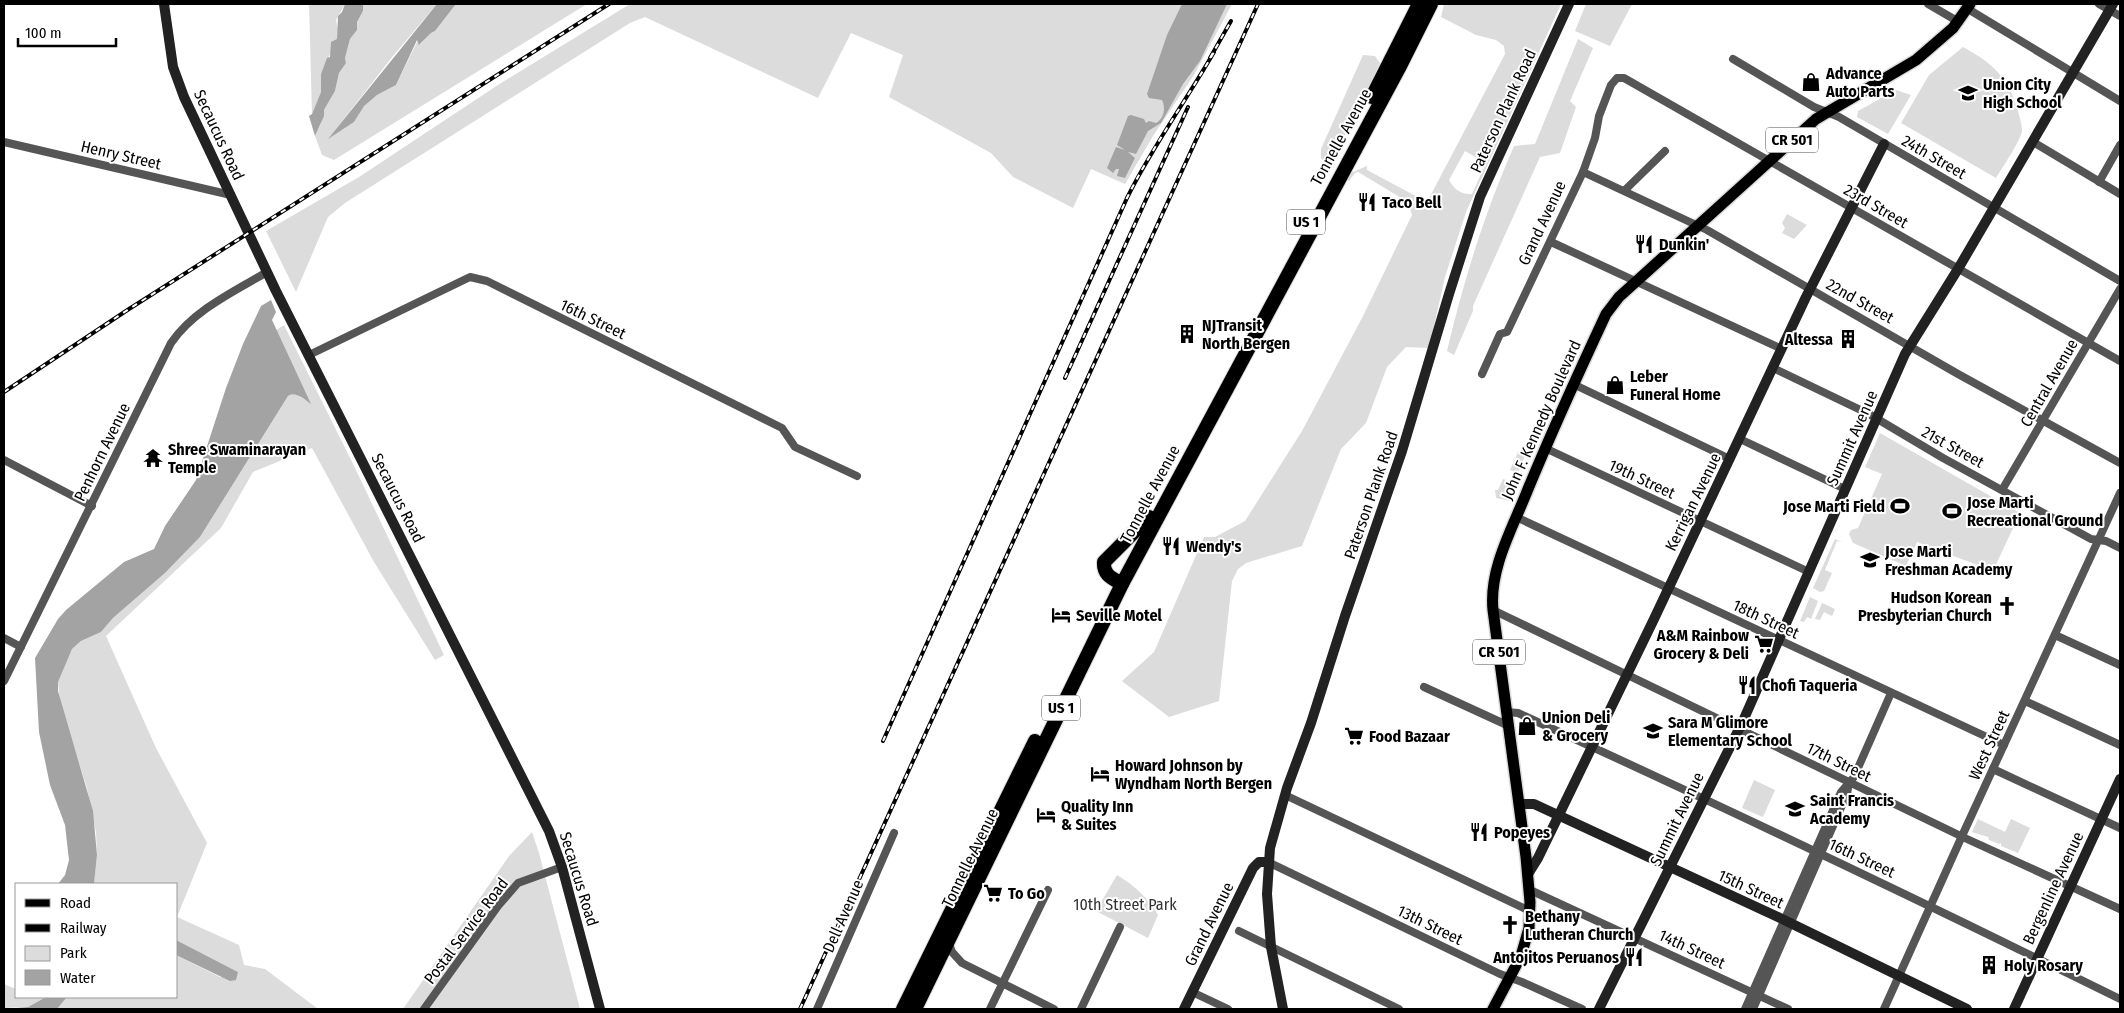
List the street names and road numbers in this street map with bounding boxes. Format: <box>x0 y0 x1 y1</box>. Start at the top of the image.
street label: Paterson Plank Road <box>1466 46 1540 176</box>
street label: Tonnelle Avenue <box>1307 85 1375 189</box>
street label: Secaucus Road <box>190 87 248 183</box>
road number: CR 501 <box>1766 128 1818 152</box>
street label: 24th Street <box>1898 131 1970 183</box>
street label: Henry Street <box>79 137 164 174</box>
street label: Grand Avenue <box>1514 178 1570 268</box>
street label: 23rd Street <box>1840 180 1912 232</box>
road number: US 1 <box>1287 210 1325 234</box>
street label: 22nd Street <box>1823 275 1898 328</box>
street label: 16th Street <box>557 295 630 343</box>
street label: Central Avenue <box>2016 336 2082 430</box>
street label: John F. Kennedy Boulevard <box>1497 337 1585 503</box>
street label: Summit Avenue <box>1823 387 1881 488</box>
street label: Penhorn Avenue <box>70 400 134 504</box>
street label: 21st Street <box>1919 422 1988 472</box>
street label: Paterson Plank Road <box>1340 429 1402 561</box>
street label: Tonnelle Avenue <box>1116 442 1184 546</box>
street label: Secaucus Road <box>367 450 429 546</box>
street label: Kerrigan Avenue <box>1661 450 1725 554</box>
street label: 19th Street <box>1606 455 1679 503</box>
street label: 18th Street <box>1730 595 1803 643</box>
road number: CR 501 <box>1473 640 1525 664</box>
road number: US 1 <box>1042 696 1080 720</box>
street label: West Street <box>1965 706 2014 783</box>
street label: 17th Street <box>1804 738 1875 786</box>
street label: Summit Avenue <box>1646 769 1708 869</box>
street label: Tonnelle Avenue <box>938 805 1002 911</box>
street label: Bergenline Avenue <box>2019 829 2087 947</box>
street label: Secaucus Road <box>556 830 602 928</box>
street label: 16th Street <box>1826 834 1899 882</box>
street label: 15th Street <box>1715 866 1788 913</box>
street label: Postal Service Road <box>420 874 512 988</box>
street label: Dell Avenue <box>819 877 867 955</box>
street label: Grand Avenue <box>1181 879 1238 969</box>
street label: 13th Street <box>1394 901 1466 949</box>
street label: 14th Street <box>1656 925 1729 973</box>

